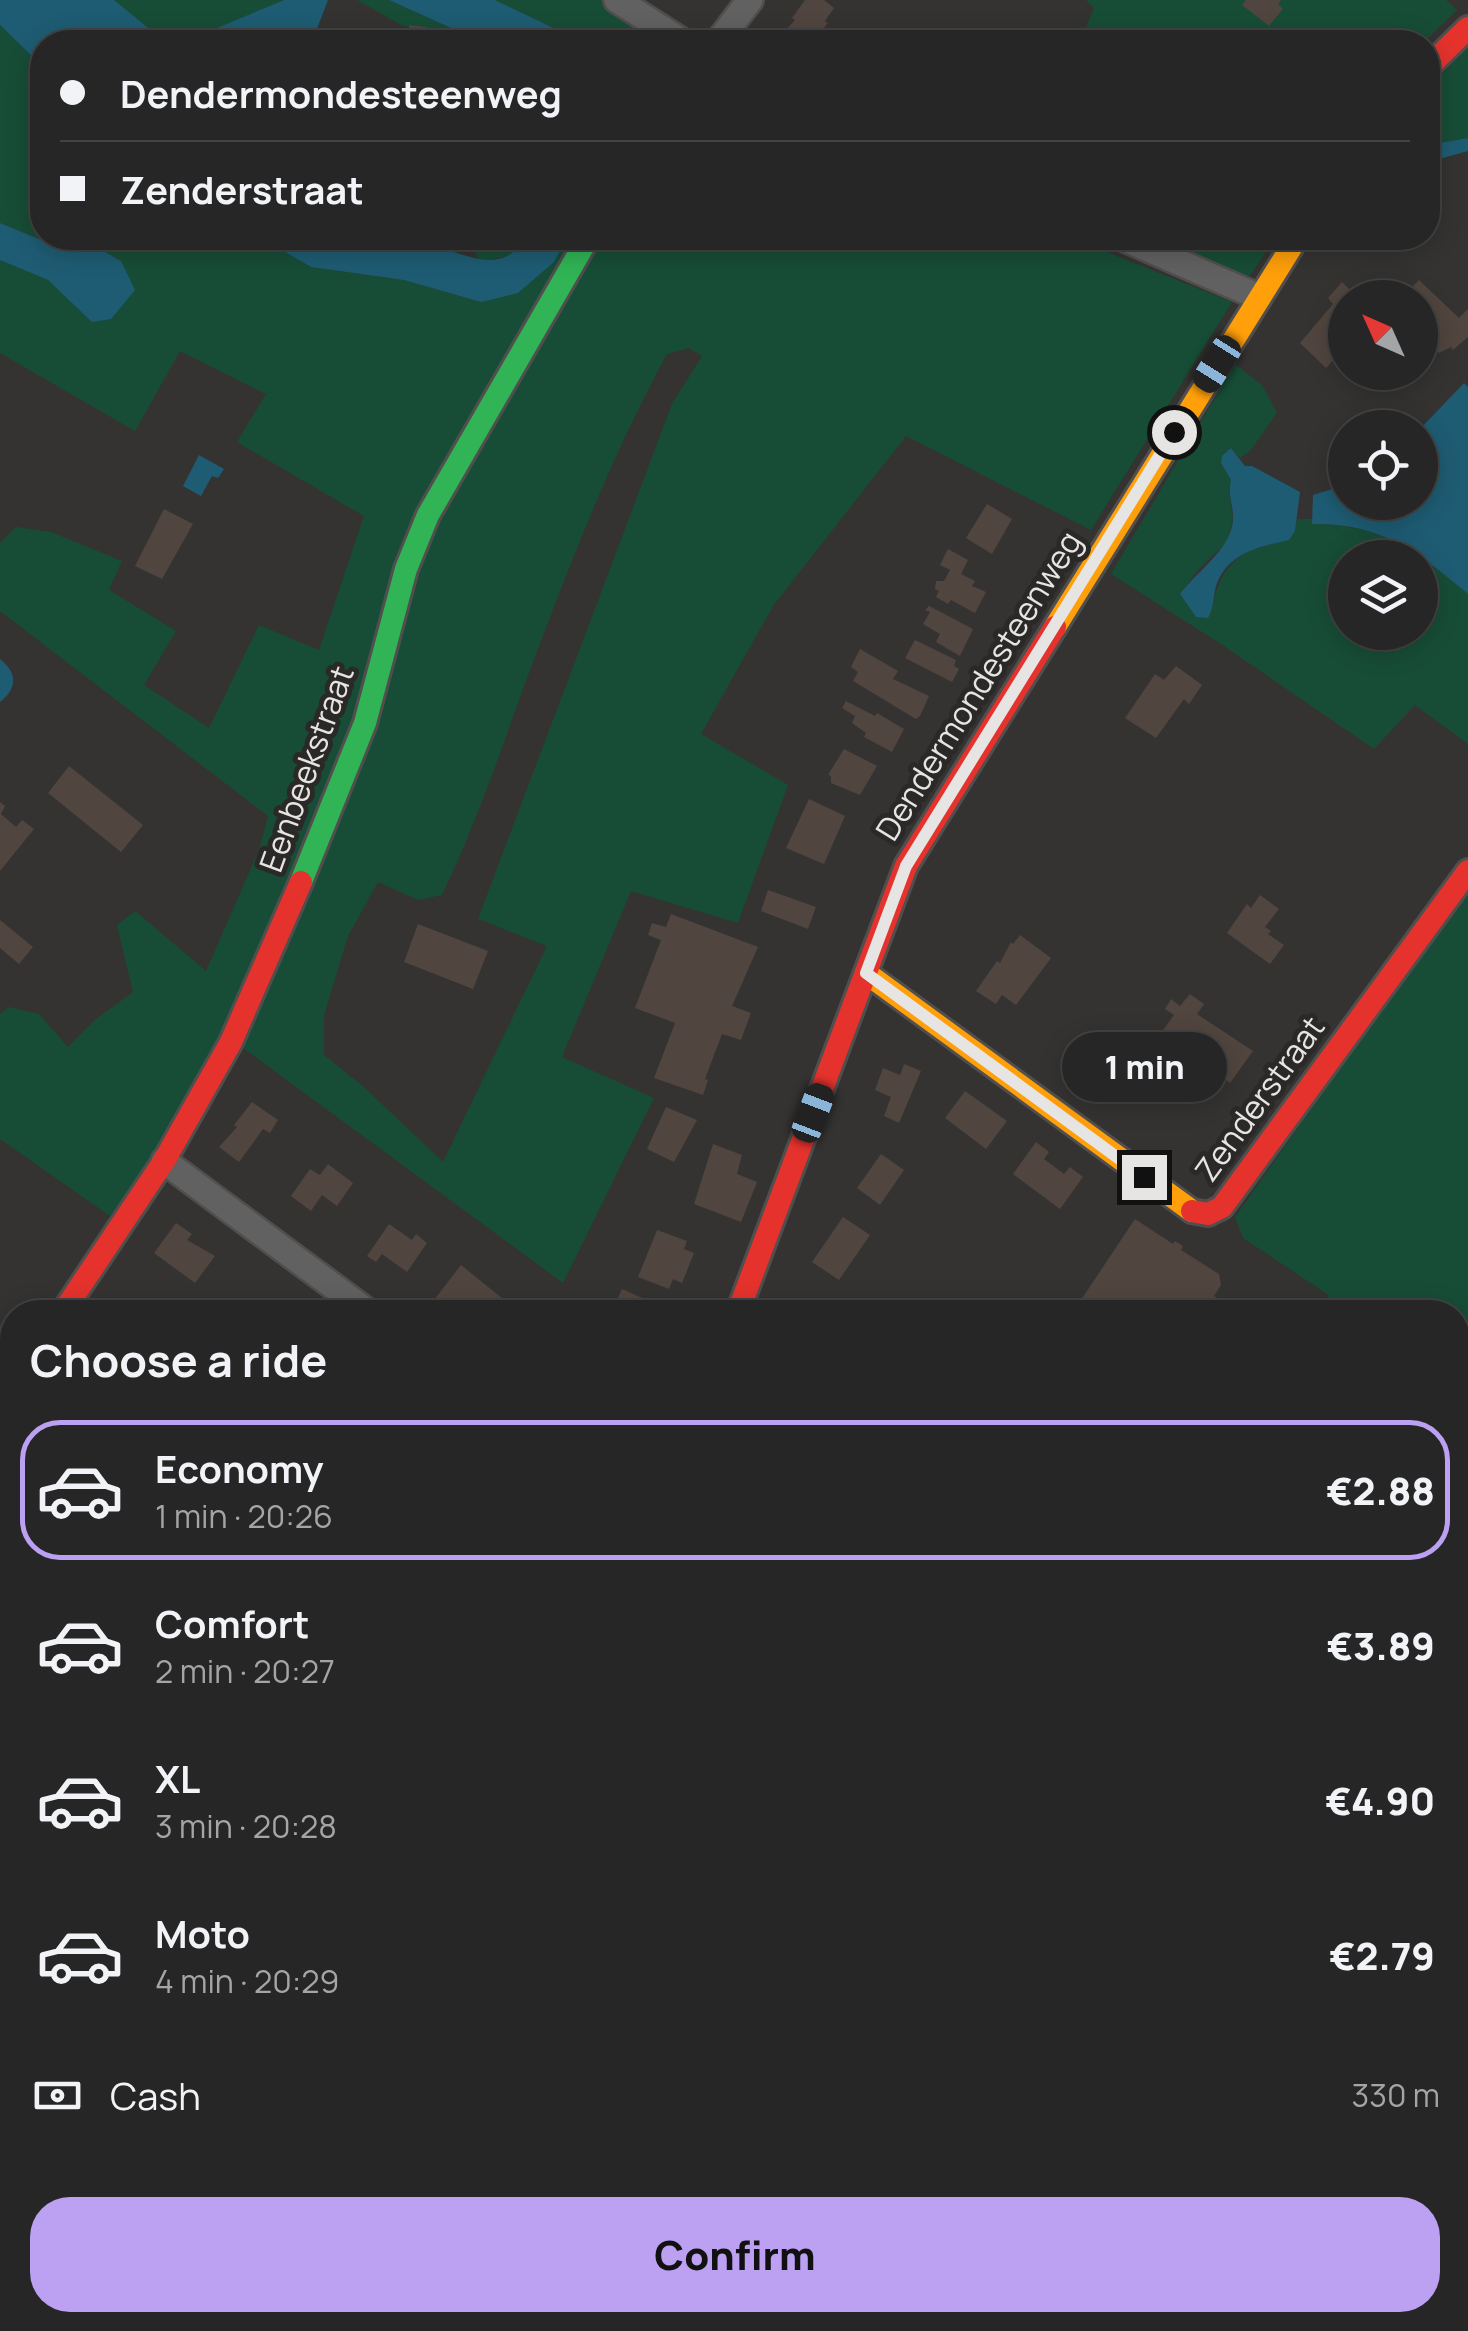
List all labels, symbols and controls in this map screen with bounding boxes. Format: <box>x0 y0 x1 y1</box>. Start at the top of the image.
text: Dendermondesteenweg <box>120 67 562 119</box>
text: Zenderstraat <box>120 163 364 215</box>
north arrow <box>1328 280 1438 390</box>
map controls <box>1328 280 1438 650</box>
car <box>1188 331 1246 397</box>
route start <box>1152 410 1197 455</box>
button: locate <box>1328 410 1438 520</box>
street label: Dendermondesteenweg <box>865 523 1091 848</box>
button: layers <box>1328 540 1438 650</box>
street label: Eenbeekstraat <box>248 660 364 878</box>
street label: Zenderstraat <box>1184 1007 1334 1190</box>
callout: 1 min <box>1062 1032 1226 1102</box>
text: 1 min <box>1104 1045 1185 1089</box>
car <box>788 1080 838 1146</box>
route end <box>1122 1155 1167 1200</box>
text: Choose a ride <box>30 1329 327 1391</box>
text: Economy <box>155 1442 324 1494</box>
icon: car <box>35 1445 125 1535</box>
text: €2.88 <box>1326 1464 1435 1516</box>
text: 1 min · 20:26 <box>155 1494 333 1538</box>
text: Comfort <box>155 1597 309 1649</box>
icon: car <box>35 1600 125 1690</box>
text: €3.89 <box>1327 1619 1435 1671</box>
text: 2 min · 20:27 <box>155 1649 335 1693</box>
text: XL <box>155 1752 200 1804</box>
icon: car <box>35 1755 125 1845</box>
text: €4.90 <box>1325 1774 1435 1826</box>
text: 3 min · 20:28 <box>155 1804 337 1848</box>
text: Moto <box>155 1907 250 1959</box>
icon: car <box>35 1910 125 2000</box>
text: €2.79 <box>1329 1929 1435 1981</box>
text: 4 min · 20:29 <box>155 1959 339 2003</box>
icon: cash <box>30 2068 85 2123</box>
text: Cash <box>110 2069 201 2121</box>
text: 330 m <box>1352 2073 1440 2117</box>
button: Confirm <box>30 2197 1440 2312</box>

